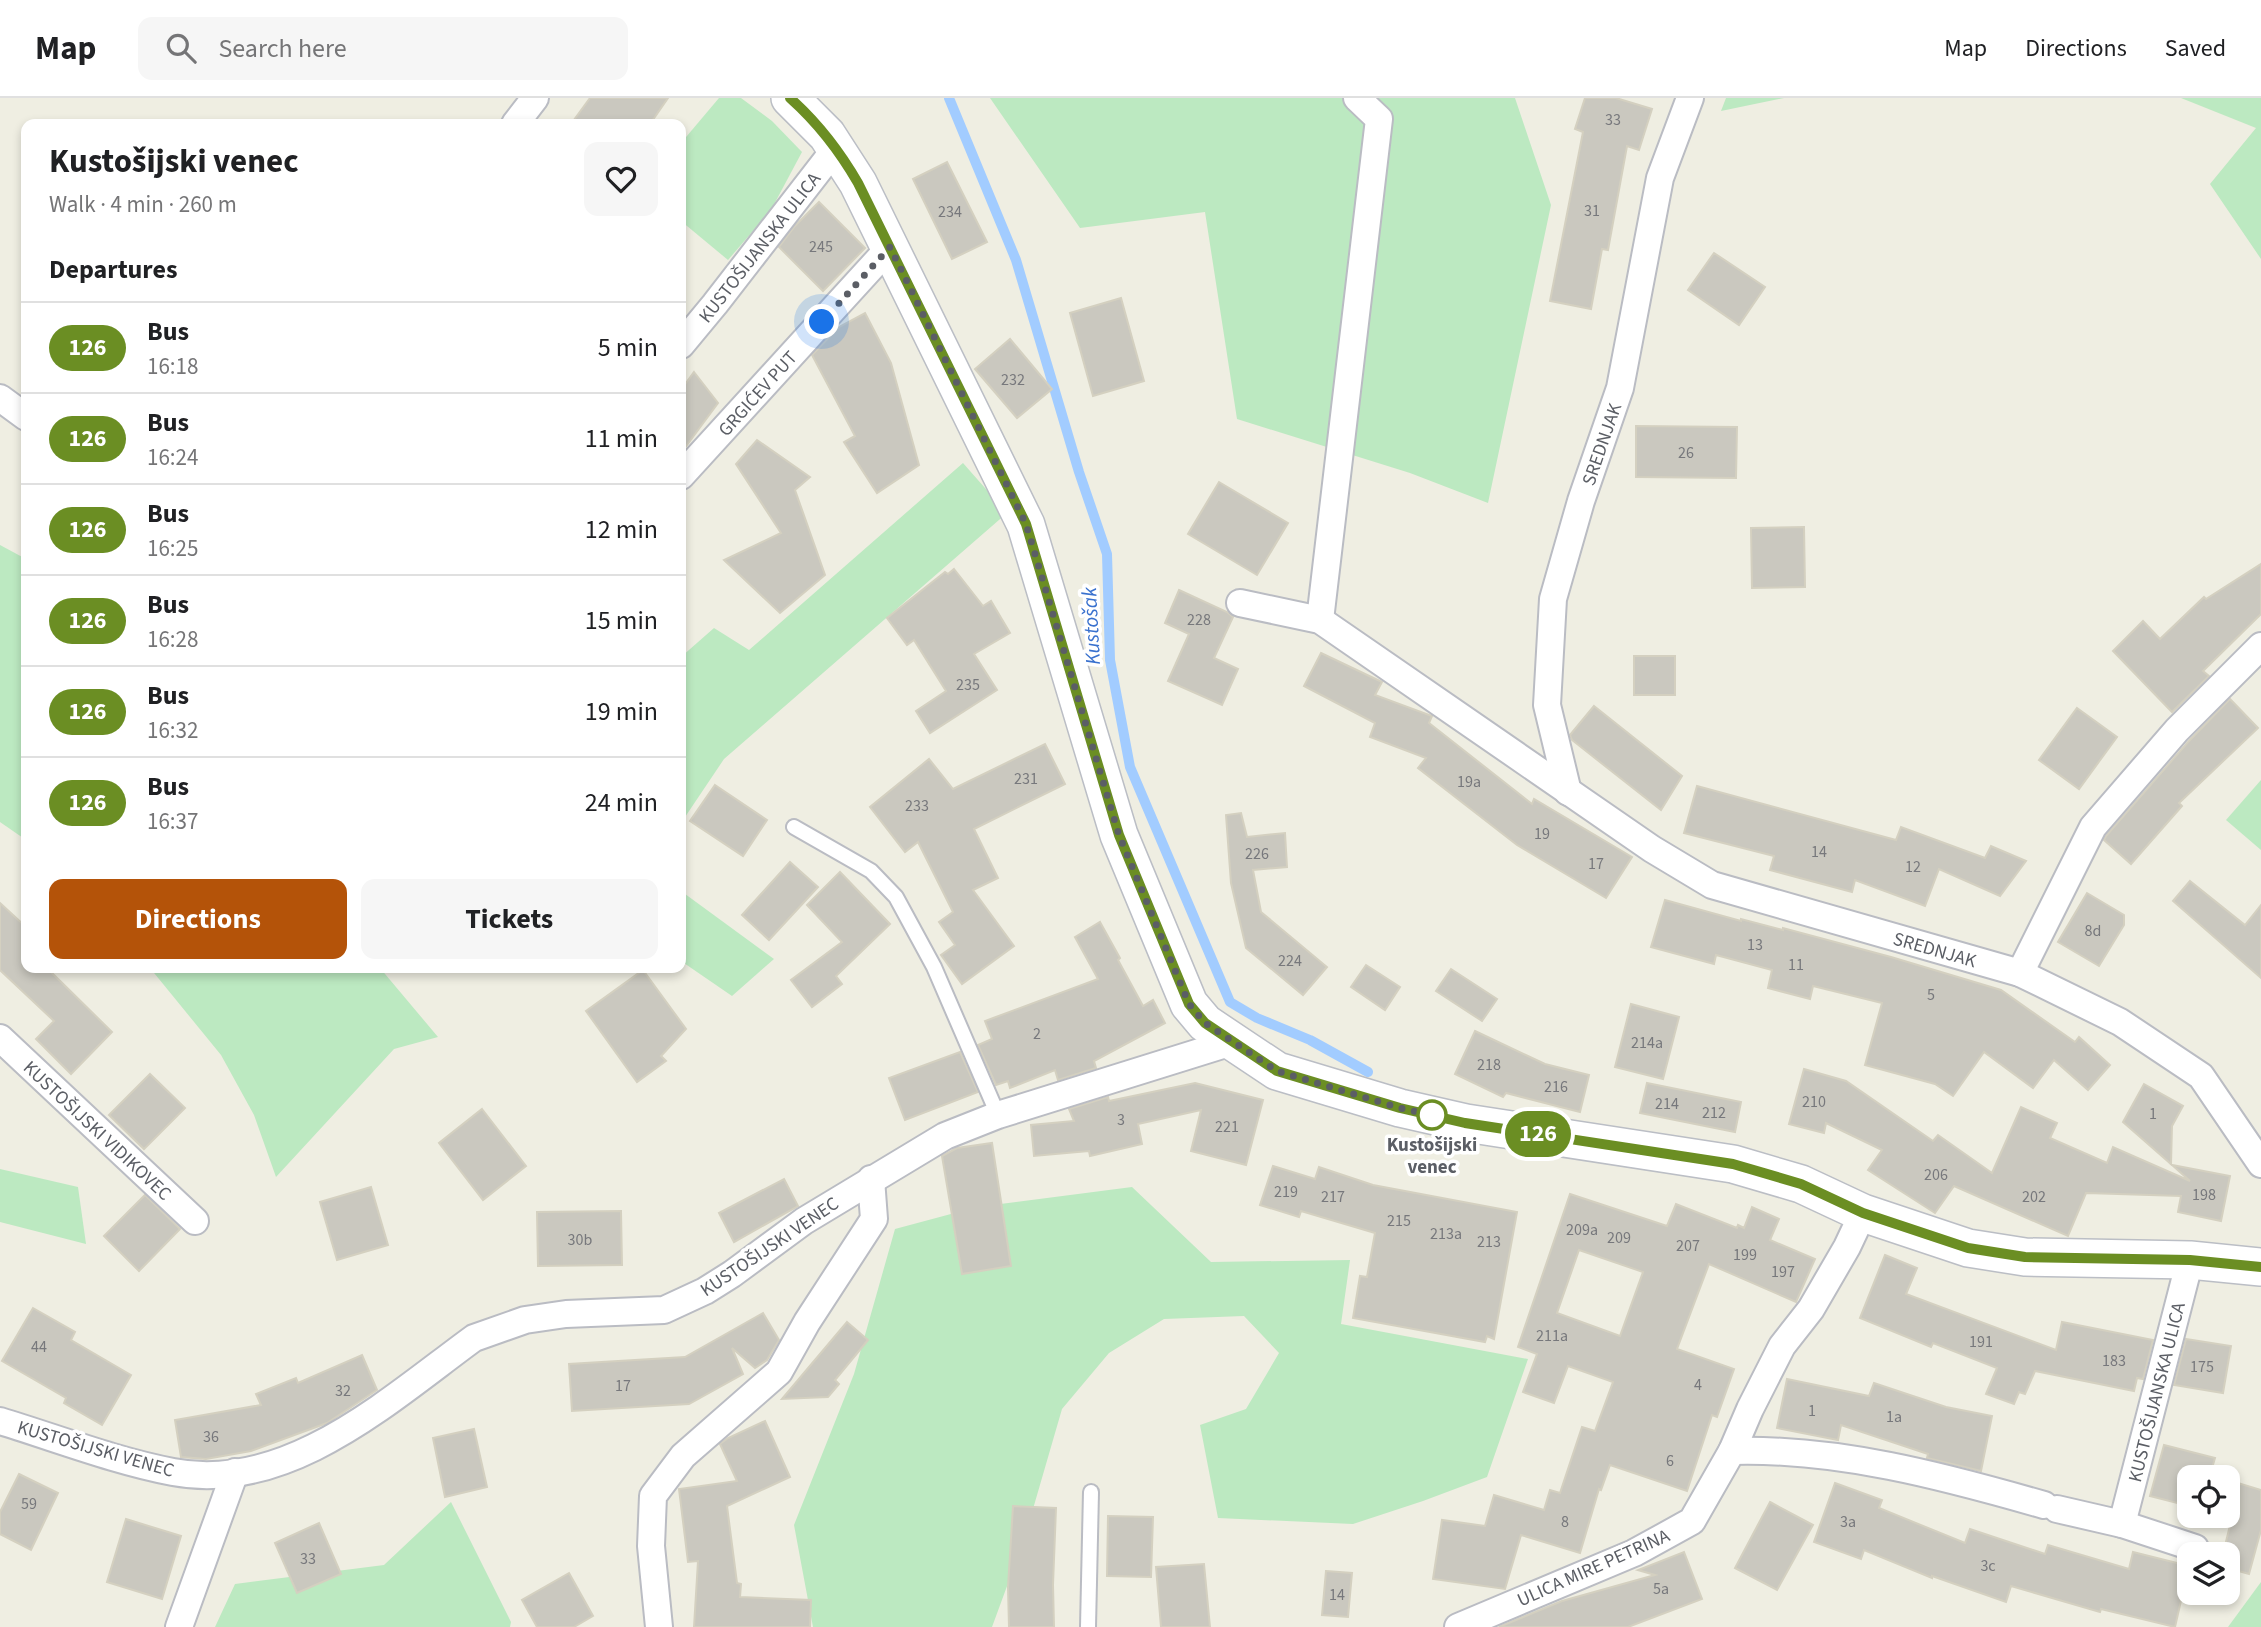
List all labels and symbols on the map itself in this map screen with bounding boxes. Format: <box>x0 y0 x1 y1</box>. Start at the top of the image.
house number: 33 <box>1605 109 1621 131</box>
street label: KUSTOŠIJANSKA ULICA <box>693 166 828 329</box>
house number: 31 <box>1584 200 1600 222</box>
house number: 234 <box>938 201 962 223</box>
house number: 245 <box>809 236 833 258</box>
your location <box>804 304 839 339</box>
street label: GRGIĆEV PUT <box>712 345 804 443</box>
house number: 232 <box>1001 369 1025 391</box>
street label: SREDNJAK <box>1576 400 1629 489</box>
house number: 26 <box>1678 442 1694 464</box>
water label: Kustošak <box>1074 585 1108 666</box>
house number: 228 <box>1187 609 1211 631</box>
house number: 235 <box>956 674 980 696</box>
house number: 231 <box>1014 768 1038 790</box>
house number: 19a <box>1457 771 1481 793</box>
house number: 233 <box>905 795 929 817</box>
house number: 19 <box>1534 823 1550 845</box>
house number: 14 <box>1811 841 1827 863</box>
house number: 226 <box>1245 843 1269 865</box>
house number: 17 <box>1588 853 1604 875</box>
house number: 12 <box>1905 856 1921 878</box>
house number: 8d <box>2085 920 2101 942</box>
street label: SREDNJAK <box>1890 926 1979 975</box>
house number: 13 <box>1747 934 1763 956</box>
house number: 224 <box>1278 950 1302 972</box>
house number: 11 <box>1788 954 1804 976</box>
house number: 5 <box>1927 984 1935 1006</box>
house number: 2 <box>1033 1023 1041 1045</box>
house number: 214a <box>1631 1032 1663 1054</box>
house number: 218 <box>1477 1054 1501 1076</box>
street label: KUSTOŠIJSKI VIDIKOVEC <box>17 1055 177 1207</box>
house number: 216 <box>1544 1076 1568 1098</box>
house number: 210 <box>1802 1091 1826 1113</box>
house number: 214 <box>1655 1093 1679 1115</box>
marker: Kustošijski venec <box>1417 1100 1447 1130</box>
house number: 212 <box>1702 1102 1726 1124</box>
house number: 1 <box>2149 1103 2157 1125</box>
house number: 3 <box>1117 1109 1125 1131</box>
line badge: 126 <box>1498 1111 1578 1157</box>
house number: 221 <box>1215 1116 1239 1138</box>
place label: Kustošijski venec <box>1387 1132 1477 1181</box>
house number: 206 <box>1924 1164 1948 1186</box>
house number: 219 <box>1274 1181 1298 1203</box>
house number: 198 <box>2192 1184 2216 1206</box>
house number: 217 <box>1321 1186 1345 1208</box>
house number: 202 <box>2022 1186 2046 1208</box>
street label: KUSTOŠIJSKI VENEC <box>695 1191 845 1304</box>
house number: 215 <box>1387 1210 1411 1232</box>
house number: 209a <box>1566 1219 1598 1241</box>
house number: 213a <box>1430 1223 1462 1245</box>
house number: 209 <box>1607 1227 1631 1249</box>
house number: 30b <box>568 1229 593 1251</box>
house number: 213 <box>1477 1231 1501 1253</box>
house number: 207 <box>1676 1235 1700 1257</box>
house number: 199 <box>1733 1244 1757 1266</box>
house number: 197 <box>1771 1261 1795 1283</box>
street label: KUSTOŠIJANSKA ULICA <box>2122 1299 2193 1485</box>
house number: 211a <box>1536 1325 1568 1347</box>
house number: 191 <box>1969 1331 1993 1353</box>
house number: 44 <box>31 1336 47 1358</box>
house number: 183 <box>2102 1350 2126 1372</box>
house number: 175 <box>2190 1356 2214 1378</box>
house number: 4 <box>1694 1374 1702 1396</box>
house number: 17 <box>615 1375 631 1397</box>
house number: 32 <box>335 1380 351 1402</box>
house number: 1 <box>1808 1400 1816 1422</box>
house number: 1a <box>1886 1406 1902 1428</box>
street label: KUSTOŠIJSKI VENEC <box>14 1414 177 1485</box>
house number: 36 <box>203 1426 219 1448</box>
house number: 6 <box>1666 1450 1674 1472</box>
house number: 59 <box>21 1493 37 1515</box>
house number: 8 <box>1561 1511 1569 1533</box>
house number: 3a <box>1840 1511 1856 1533</box>
street label: ULICA MIRE PETRINA <box>1513 1522 1675 1614</box>
house number: 33 <box>300 1548 316 1570</box>
house number: 3c <box>1980 1555 1996 1577</box>
house number: 5a <box>1653 1578 1669 1600</box>
house number: 14 <box>1329 1584 1345 1606</box>

